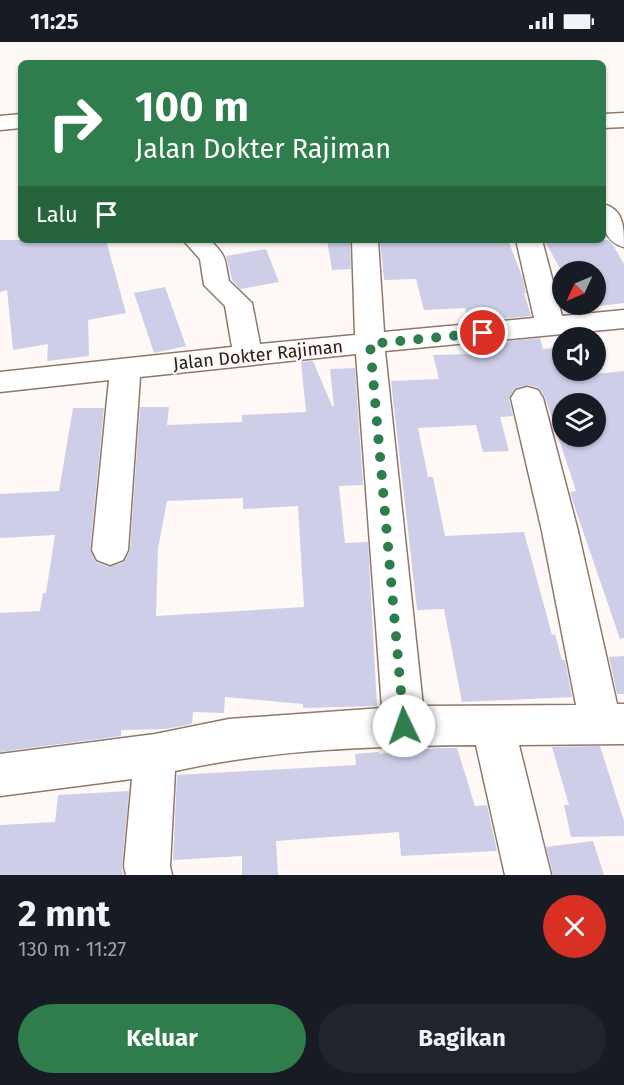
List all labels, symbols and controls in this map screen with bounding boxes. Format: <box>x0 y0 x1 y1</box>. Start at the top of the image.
text: 11:25 <box>30 8 78 35</box>
text: 100 m <box>135 82 249 132</box>
icon: right <box>36 84 114 162</box>
text: Jalan Dokter Rajiman <box>135 133 391 165</box>
icon: arrive <box>90 198 123 231</box>
text: Lalu <box>36 201 78 228</box>
north arrow <box>552 261 606 315</box>
map controls <box>552 261 606 447</box>
pin <box>457 307 508 358</box>
icon: arrive <box>466 316 499 349</box>
button: sound <box>552 327 606 381</box>
street label: Jalan Dokter Rajiman <box>172 335 344 375</box>
button: layers <box>552 393 606 447</box>
position arrow <box>372 694 436 758</box>
text: 2 mnt <box>18 892 110 936</box>
button: close <box>543 895 606 958</box>
text: 130 m · 11:27 <box>18 937 126 961</box>
button: Keluar <box>18 1004 306 1073</box>
button: Bagikan <box>318 1004 606 1073</box>

